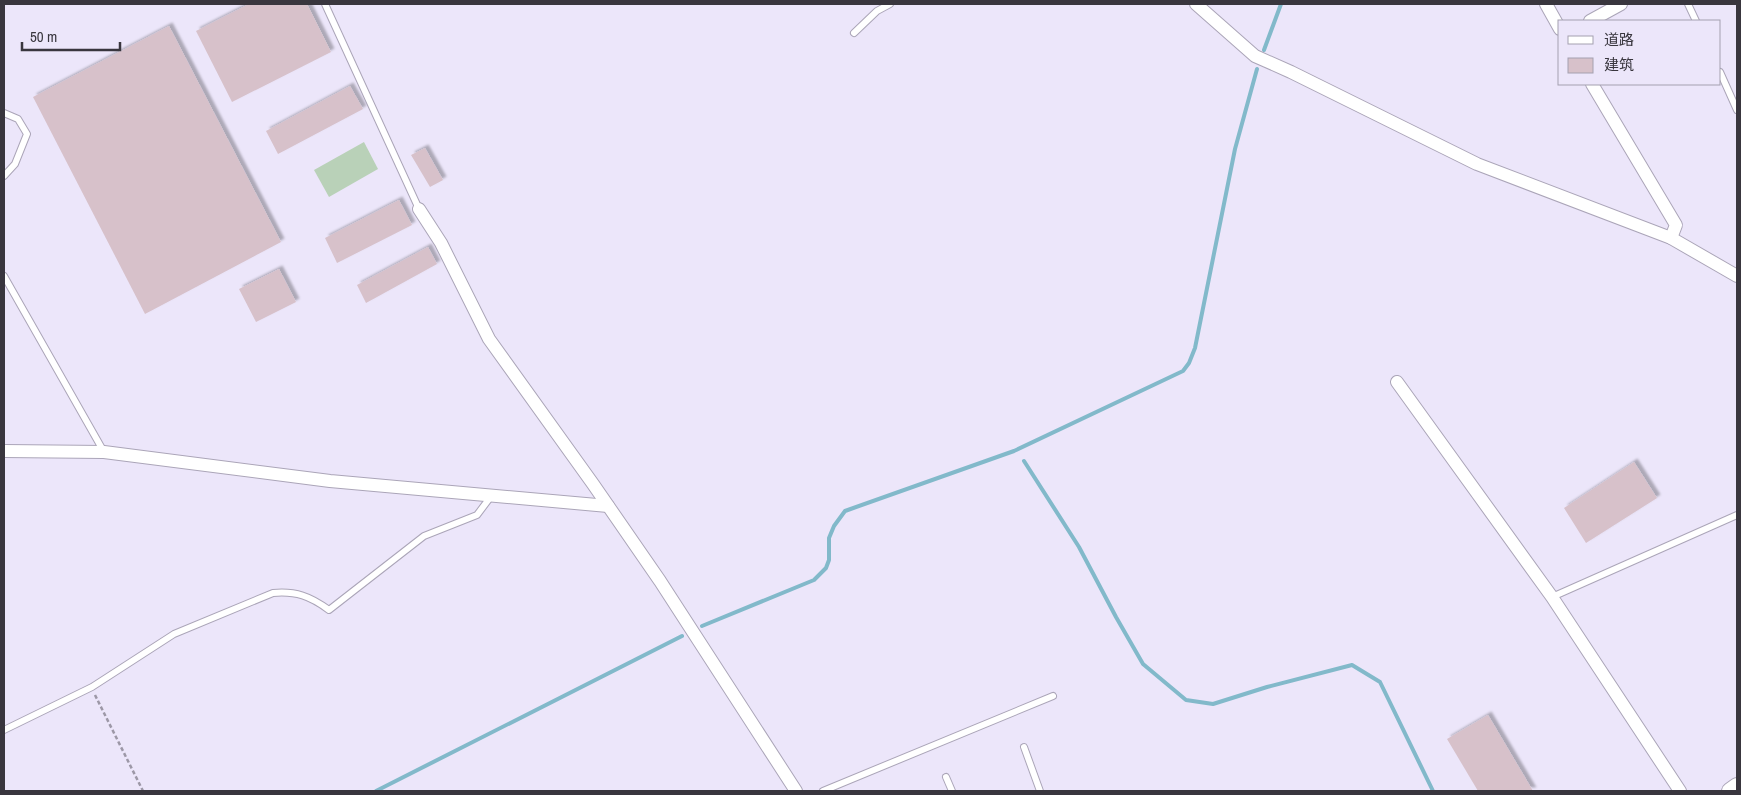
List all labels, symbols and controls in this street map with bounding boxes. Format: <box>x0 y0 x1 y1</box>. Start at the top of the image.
scale bar <box>22 20 120 52</box>
legend <box>1558 20 1721 85</box>
text: 50 m <box>30 26 57 47</box>
text: 道路 <box>1604 29 1634 50</box>
text: 建筑 <box>1604 54 1634 75</box>

